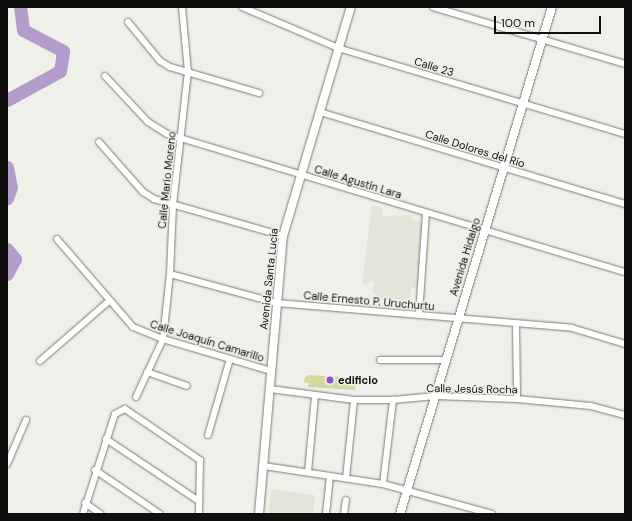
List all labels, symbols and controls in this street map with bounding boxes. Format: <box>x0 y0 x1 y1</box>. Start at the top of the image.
scale bar <box>496 8 603 34</box>
text: 100 m <box>501 15 535 31</box>
street label: Calle 23 <box>413 55 455 79</box>
street label: Calle Dolores del Río <box>424 128 526 170</box>
street label: Calle Mario Moreno <box>155 131 179 229</box>
street label: Calle Agustín Lara <box>313 162 403 202</box>
street label: Avenida Hidalgo <box>447 216 483 298</box>
street label: Avenida Santa Lucía <box>257 228 281 330</box>
street label: Calle Ernesto P. Uruchurtu <box>303 289 435 313</box>
street label: Calle Joaquín Camarillo <box>148 317 266 365</box>
place label: edificio <box>338 373 378 387</box>
marker: edificio <box>325 375 335 385</box>
street label: Calle Jesús Rocha <box>426 382 518 396</box>

